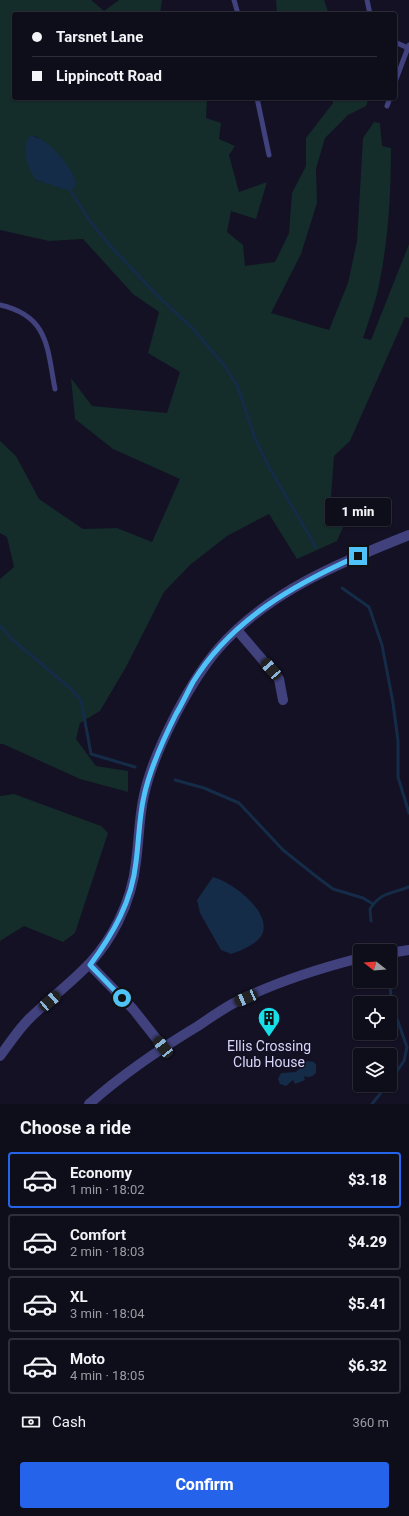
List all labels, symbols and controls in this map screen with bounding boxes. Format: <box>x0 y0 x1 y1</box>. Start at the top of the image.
text: Tarsnet Lane <box>56 28 143 46</box>
text: Lippincott Road <box>56 67 162 85</box>
callout: 1 min <box>325 498 391 526</box>
text: 1 min <box>342 504 374 519</box>
route end <box>349 547 367 565</box>
car <box>259 656 283 682</box>
north arrow <box>353 944 397 988</box>
map controls <box>353 944 397 1092</box>
car <box>233 988 259 1008</box>
car <box>37 989 63 1013</box>
route start <box>113 989 131 1007</box>
button: locate <box>353 996 397 1040</box>
building icon: Ellis Crossing Club House <box>256 1005 282 1038</box>
car <box>151 1034 175 1060</box>
place label: Ellis Crossing Club House <box>227 1038 311 1070</box>
button: layers <box>353 1048 397 1092</box>
text: Choose a ride <box>20 1117 131 1138</box>
icon: car <box>22 1162 58 1198</box>
text: Economy <box>70 1164 132 1182</box>
text: $3.18 <box>348 1171 387 1189</box>
text: 1 min · 18:02 <box>70 1182 145 1197</box>
icon: car <box>22 1224 58 1260</box>
text: Comfort <box>70 1226 126 1244</box>
text: $4.29 <box>348 1233 387 1251</box>
text: 2 min · 18:03 <box>70 1244 145 1259</box>
icon: car <box>22 1286 58 1322</box>
text: XL <box>70 1288 88 1306</box>
text: $5.41 <box>348 1295 387 1313</box>
text: 3 min · 18:04 <box>70 1306 145 1321</box>
icon: car <box>22 1348 58 1384</box>
text: Moto <box>70 1350 105 1368</box>
text: $6.32 <box>348 1357 387 1375</box>
text: 4 min · 18:05 <box>70 1368 145 1383</box>
icon: cash <box>20 1411 42 1433</box>
text: Cash <box>52 1413 86 1431</box>
text: 360 m <box>352 1415 389 1430</box>
button: Confirm <box>20 1462 389 1508</box>

